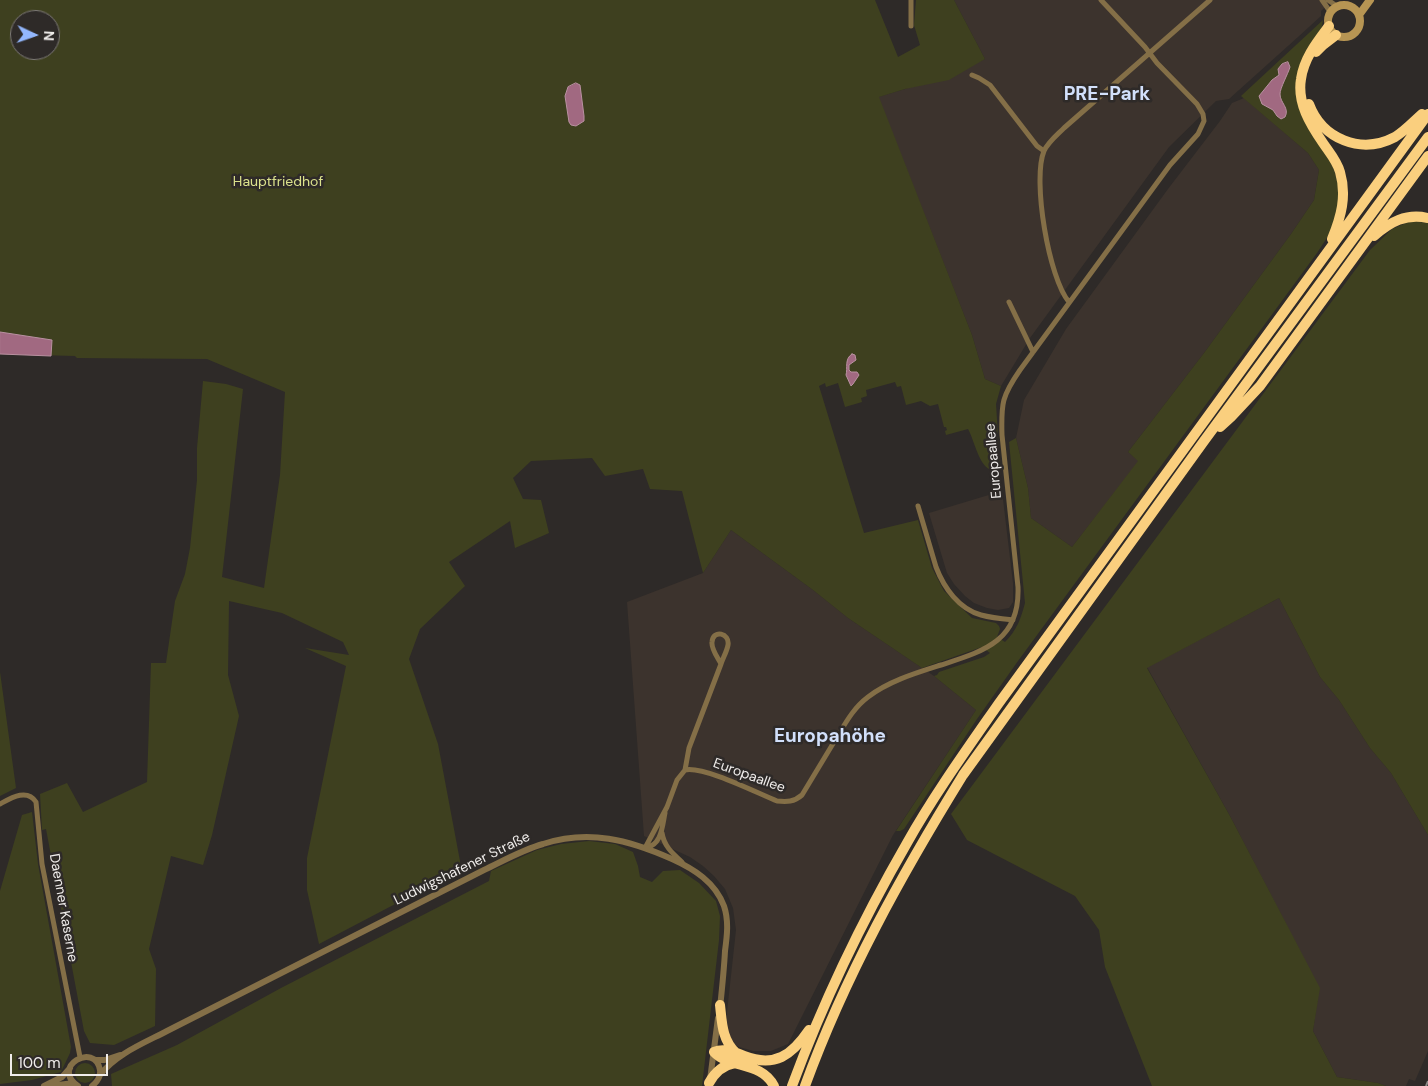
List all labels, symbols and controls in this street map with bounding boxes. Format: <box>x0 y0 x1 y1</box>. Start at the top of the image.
north arrow <box>10 10 60 60</box>
text: N <box>40 30 58 41</box>
district label: PRE-Park <box>1064 84 1150 106</box>
park label: Hauptfriedhof <box>233 174 323 190</box>
street label: Europaallee <box>982 423 1006 499</box>
district label: Europahöhe <box>774 726 886 748</box>
street label: Europaallee <box>711 755 787 797</box>
street label: Ludwigshafener Straße <box>391 829 533 909</box>
street label: Daenner Kaserne <box>45 852 81 964</box>
scale bar <box>12 1044 110 1076</box>
text: 100 m <box>18 1053 61 1073</box>

